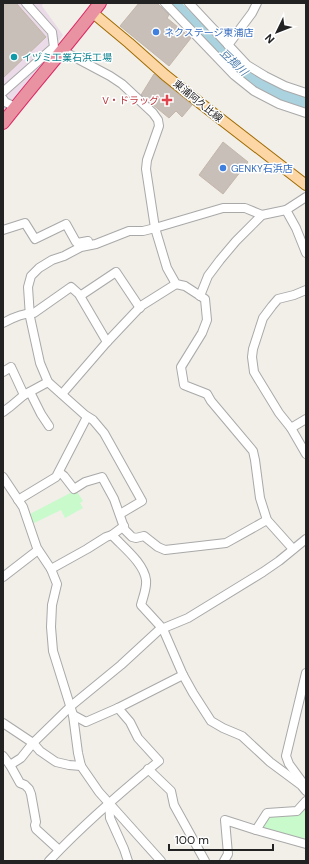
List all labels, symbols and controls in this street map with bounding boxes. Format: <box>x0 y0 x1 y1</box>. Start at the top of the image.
north arrow <box>257 12 297 52</box>
place label: ネクステージ東浦店 <box>164 26 254 39</box>
marker: ネクステージ東浦店 <box>151 27 161 37</box>
text: N <box>262 31 278 47</box>
water label: 豆搗川 <box>217 46 251 79</box>
place label: イヅミ工業石浜工場 <box>22 51 112 64</box>
marker: イヅミ工業石浜工場 <box>9 52 19 62</box>
street label: 東浦阿久比線 <box>171 77 225 125</box>
place label: V・ドラッグ <box>102 94 159 107</box>
marker: V・ドラッグ <box>162 95 172 105</box>
place label: GENKY石浜店 <box>231 162 293 175</box>
marker: GENKY石浜店 <box>218 163 228 173</box>
scale bar <box>169 826 273 852</box>
text: 100 m <box>175 832 209 848</box>

